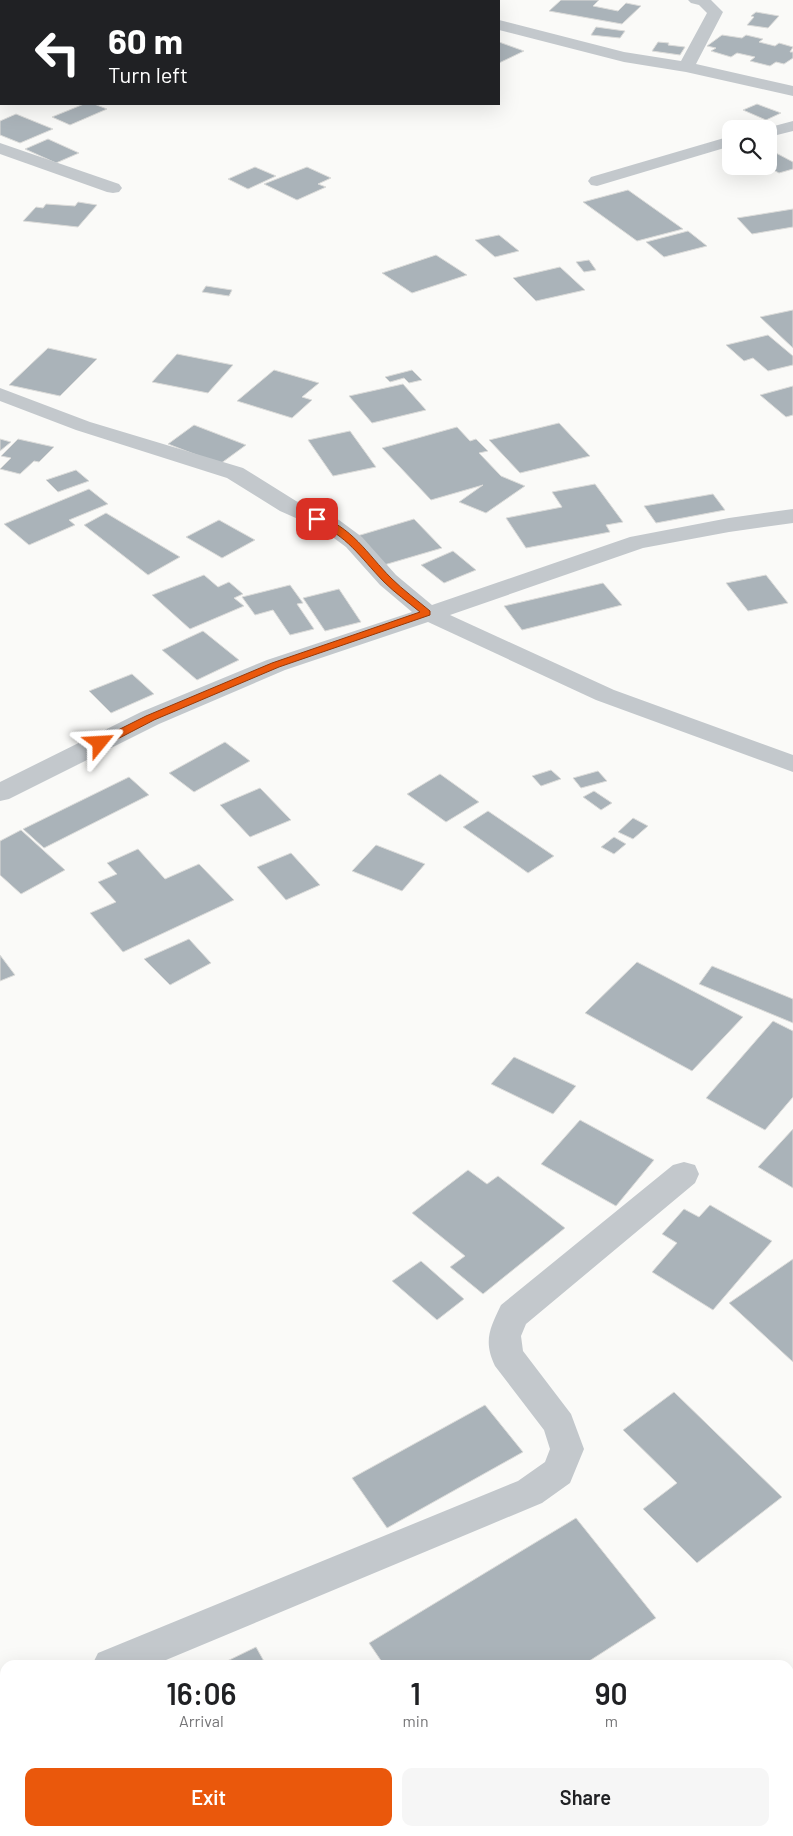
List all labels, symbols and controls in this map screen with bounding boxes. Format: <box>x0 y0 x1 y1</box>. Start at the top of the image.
text: 60 m <box>108 19 183 61</box>
icon: left <box>25 20 90 85</box>
text: Turn left <box>108 61 188 87</box>
map controls <box>722 120 777 175</box>
button: search <box>722 120 777 175</box>
pin <box>296 498 338 540</box>
icon: arrive <box>303 505 331 533</box>
position arrow <box>73 716 125 768</box>
text: 16:06 <box>166 1675 236 1711</box>
text: 1 <box>410 1675 421 1711</box>
text: 90 <box>595 1675 628 1711</box>
text: Arrival <box>179 1711 224 1730</box>
text: min <box>403 1711 429 1730</box>
text: m <box>605 1711 618 1730</box>
button: Exit <box>25 1768 392 1826</box>
button: Share <box>402 1768 769 1826</box>

